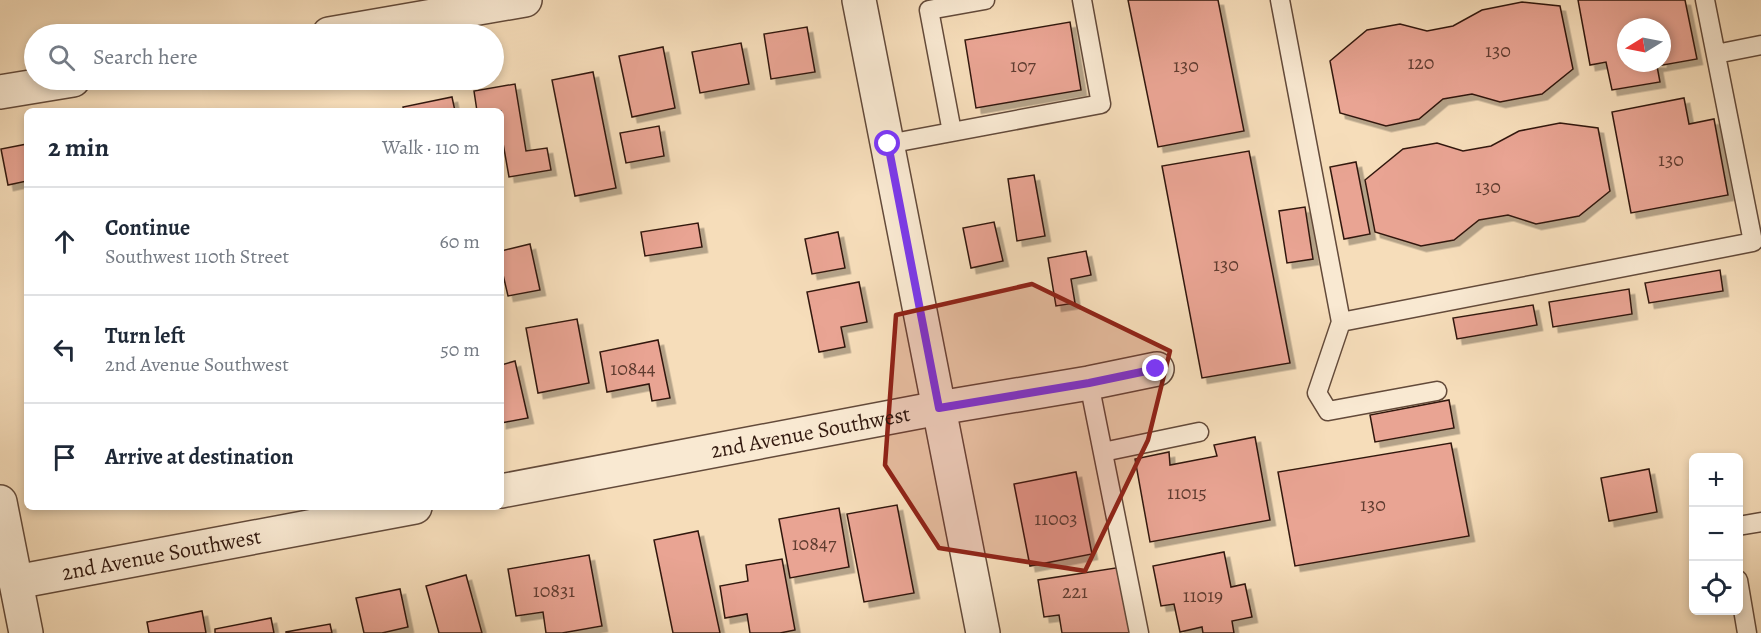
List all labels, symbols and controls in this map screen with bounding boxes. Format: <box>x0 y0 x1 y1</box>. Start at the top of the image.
north arrow <box>1617 18 1671 72</box>
search box <box>24 24 504 90</box>
house number: 130 <box>1485 37 1511 64</box>
icon: search <box>45 41 78 74</box>
text: Search here <box>93 42 198 72</box>
house number: 120 <box>1408 49 1435 76</box>
house number: 107 <box>1010 52 1037 79</box>
house number: 130 <box>1173 52 1199 79</box>
text: 2 min <box>48 130 109 165</box>
route start <box>874 130 900 156</box>
text: Walk · 110 m <box>382 134 480 161</box>
house number: 130 <box>1658 146 1684 173</box>
house number: 130 <box>1475 173 1501 200</box>
text: Continue <box>105 213 190 243</box>
icon: ahead <box>48 225 81 258</box>
text: 60 m <box>440 228 480 255</box>
text: Southwest 110th Street <box>105 243 289 270</box>
house number: 130 <box>1213 251 1239 278</box>
text: Turn left <box>105 321 185 351</box>
icon: left <box>48 333 81 366</box>
text: 50 m <box>440 336 480 363</box>
text: 2nd Avenue Southwest <box>105 351 289 378</box>
house number: 10844 <box>610 355 656 382</box>
route end <box>1142 355 1168 381</box>
street label: 2nd Avenue Southwest <box>708 399 913 466</box>
icon: arrive <box>48 441 81 474</box>
text: Arrive at destination <box>105 442 294 472</box>
map controls <box>1689 453 1743 615</box>
button: + <box>1689 453 1743 507</box>
house number: 11015 <box>1167 479 1207 506</box>
house number: 130 <box>1360 491 1386 518</box>
house number: 11003 <box>1034 505 1078 532</box>
button: − <box>1689 507 1743 561</box>
street label: 2nd Avenue Southwest <box>59 521 264 588</box>
house number: 10847 <box>792 530 837 557</box>
button: locate <box>1689 561 1743 615</box>
house number: 10831 <box>533 577 575 604</box>
house number: 221 <box>1062 578 1088 605</box>
house number: 11019 <box>1183 582 1223 609</box>

